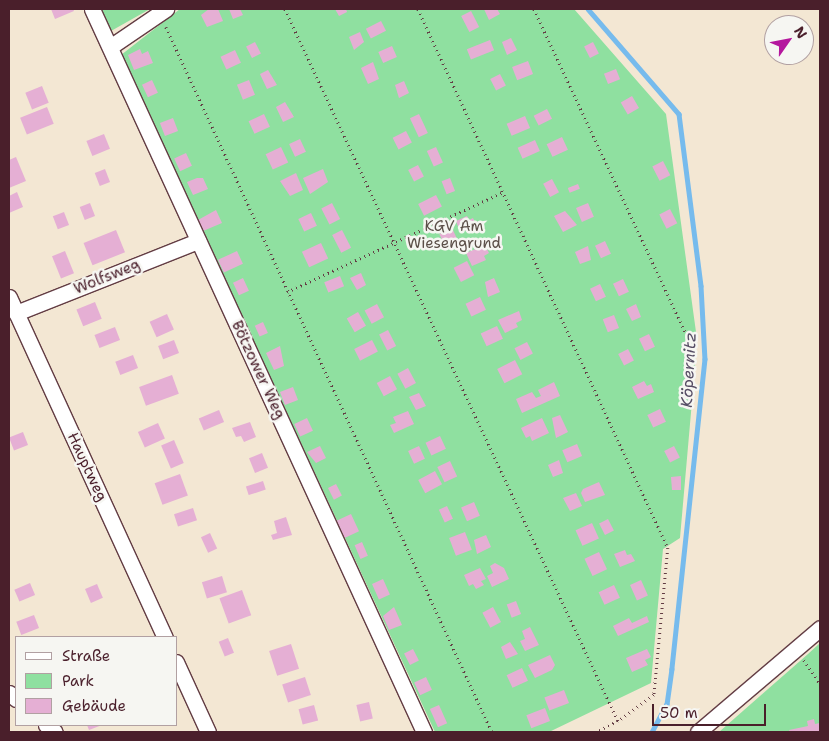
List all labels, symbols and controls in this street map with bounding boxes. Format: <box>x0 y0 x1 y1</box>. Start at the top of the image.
north arrow <box>764 15 814 65</box>
text: N <box>790 23 811 42</box>
park label: KGV Am Wiesengrund <box>407 217 501 252</box>
street label: Wolfsweg <box>71 256 143 298</box>
street label: Bötzower Weg <box>227 318 289 422</box>
water label: Köpernitz <box>677 332 701 408</box>
street label: Hauptweg <box>63 430 111 504</box>
legend <box>15 636 178 726</box>
text: Straße <box>62 646 110 666</box>
text: Park <box>62 671 94 691</box>
scale bar <box>654 694 768 726</box>
text: Gebäude <box>62 696 126 716</box>
text: 50 m <box>660 703 698 723</box>

